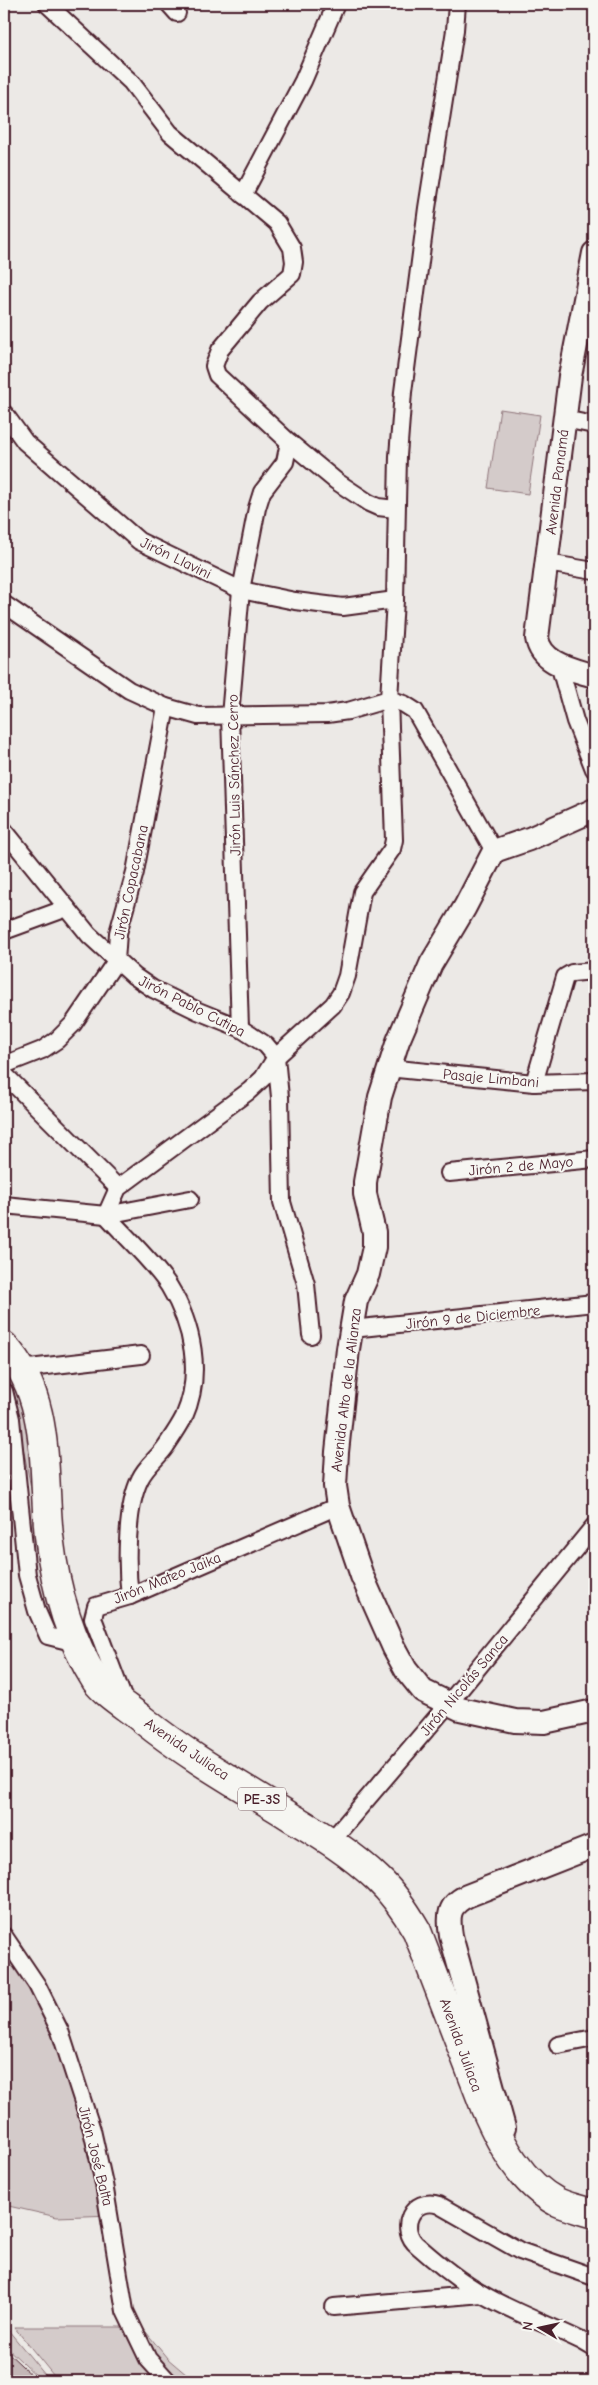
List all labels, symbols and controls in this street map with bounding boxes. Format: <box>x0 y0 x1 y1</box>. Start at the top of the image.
street label: Avenida Panamá <box>542 428 572 536</box>
street label: Jirón Llavini <box>137 533 215 583</box>
street label: Jirón Luis Sánchez Cerro <box>224 694 244 856</box>
street label: Jirón Copacabana <box>110 823 152 941</box>
street label: Jirón Pablo Cutipa <box>136 971 248 1041</box>
street label: Pasaje Limbani <box>442 1065 540 1091</box>
street label: Jirón 2 de Mayo <box>468 1152 574 1180</box>
street label: Jirón 9 de Diciembre <box>405 1301 542 1333</box>
street label: Avenida Alto de la Alianza <box>327 1307 365 1473</box>
street label: Jirón Mateo Jaika <box>111 1548 223 1608</box>
street label: Jirón Nicolás Sanca <box>416 1631 512 1739</box>
street label: Avenida Juliaca <box>141 1714 233 1784</box>
road number: PE-3S <box>238 1788 286 1810</box>
street label: Avenida Juliaca <box>436 1996 486 2094</box>
street label: Jirón José Balta <box>75 2104 117 2208</box>
north arrow <box>516 2302 566 2352</box>
text: N <box>519 2320 537 2332</box>

